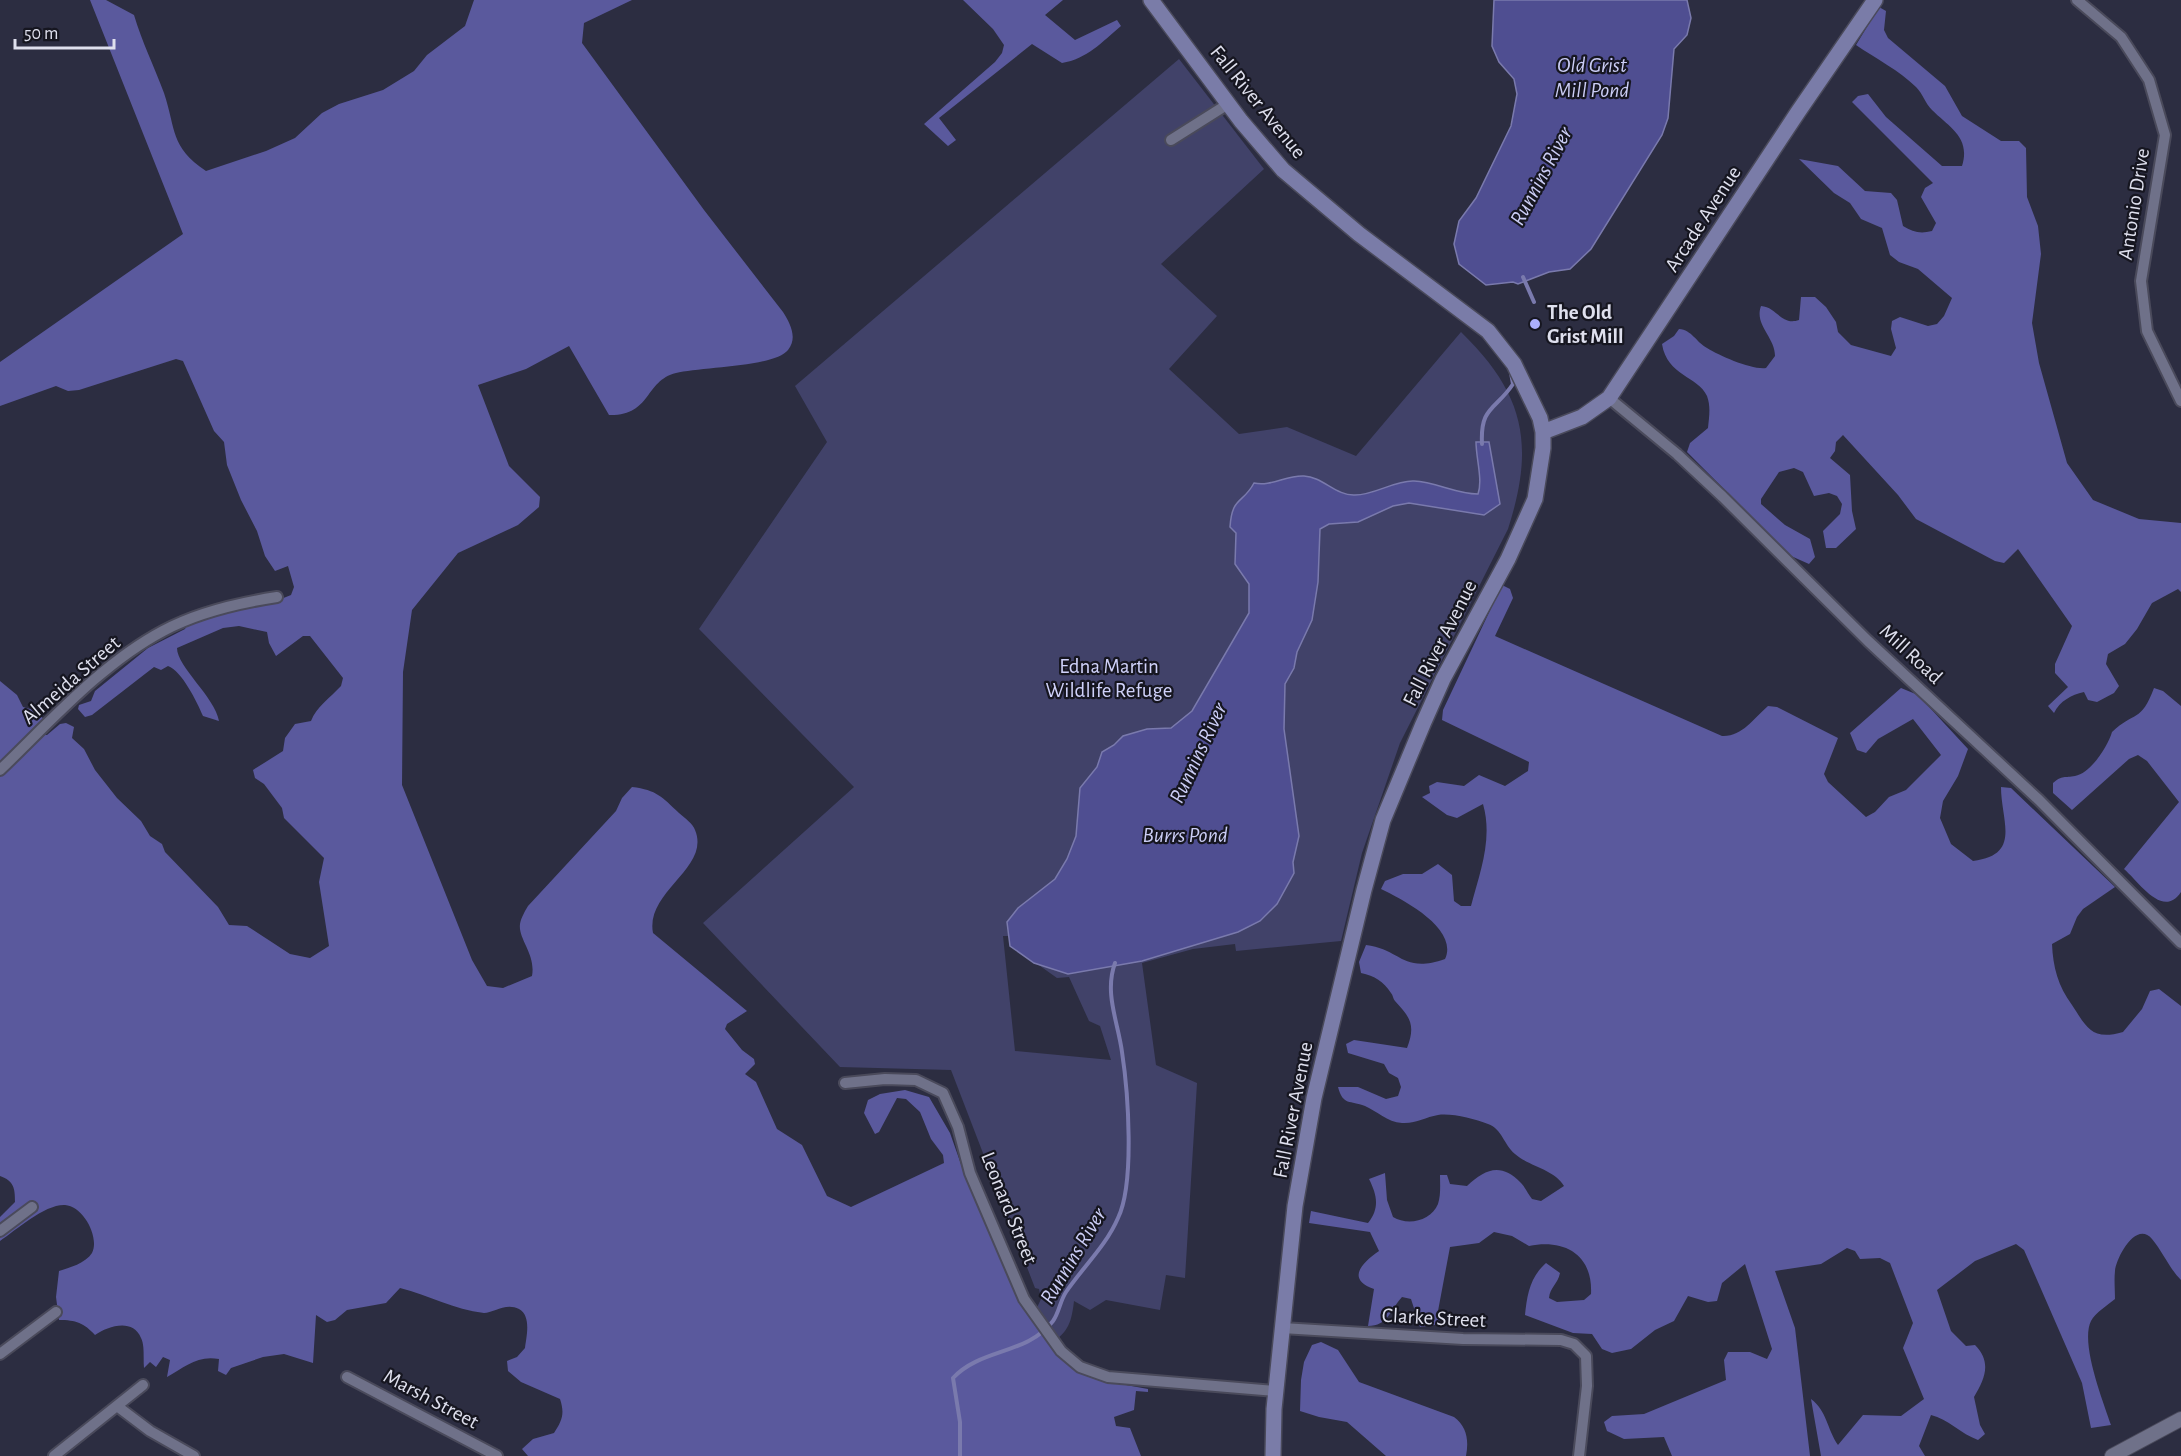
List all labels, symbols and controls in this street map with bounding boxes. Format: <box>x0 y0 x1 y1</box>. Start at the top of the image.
scale bar <box>15 12 114 50</box>
text: 50 m <box>24 25 58 43</box>
street label: Fall River Avenue <box>1206 42 1310 162</box>
water label: Old Grist Mill Pond <box>1555 54 1630 101</box>
water label: Runnins River <box>1506 122 1576 229</box>
street label: Antonio Drive <box>2115 147 2153 261</box>
street label: Arcade Avenue <box>1661 162 1745 276</box>
place label: The Old Grist Mill <box>1547 302 1624 347</box>
marker: The Old Grist Mill <box>1528 317 1542 331</box>
street label: Fall River Avenue <box>1399 577 1481 709</box>
street label: Mill Road <box>1876 620 1946 688</box>
street label: Almeida Street <box>18 632 124 728</box>
park label: Edna Martin Wildlife Refuge <box>1046 656 1172 701</box>
water label: Runnins River <box>1165 699 1231 807</box>
water label: Burrs Pond <box>1142 824 1228 846</box>
street label: Fall River Avenue <box>1269 1040 1317 1180</box>
street label: Leonard Street <box>977 1149 1041 1267</box>
water label: Runnins River <box>1036 1203 1111 1308</box>
street label: Clarke Street <box>1381 1305 1487 1331</box>
street label: Marsh Street <box>380 1365 482 1433</box>

